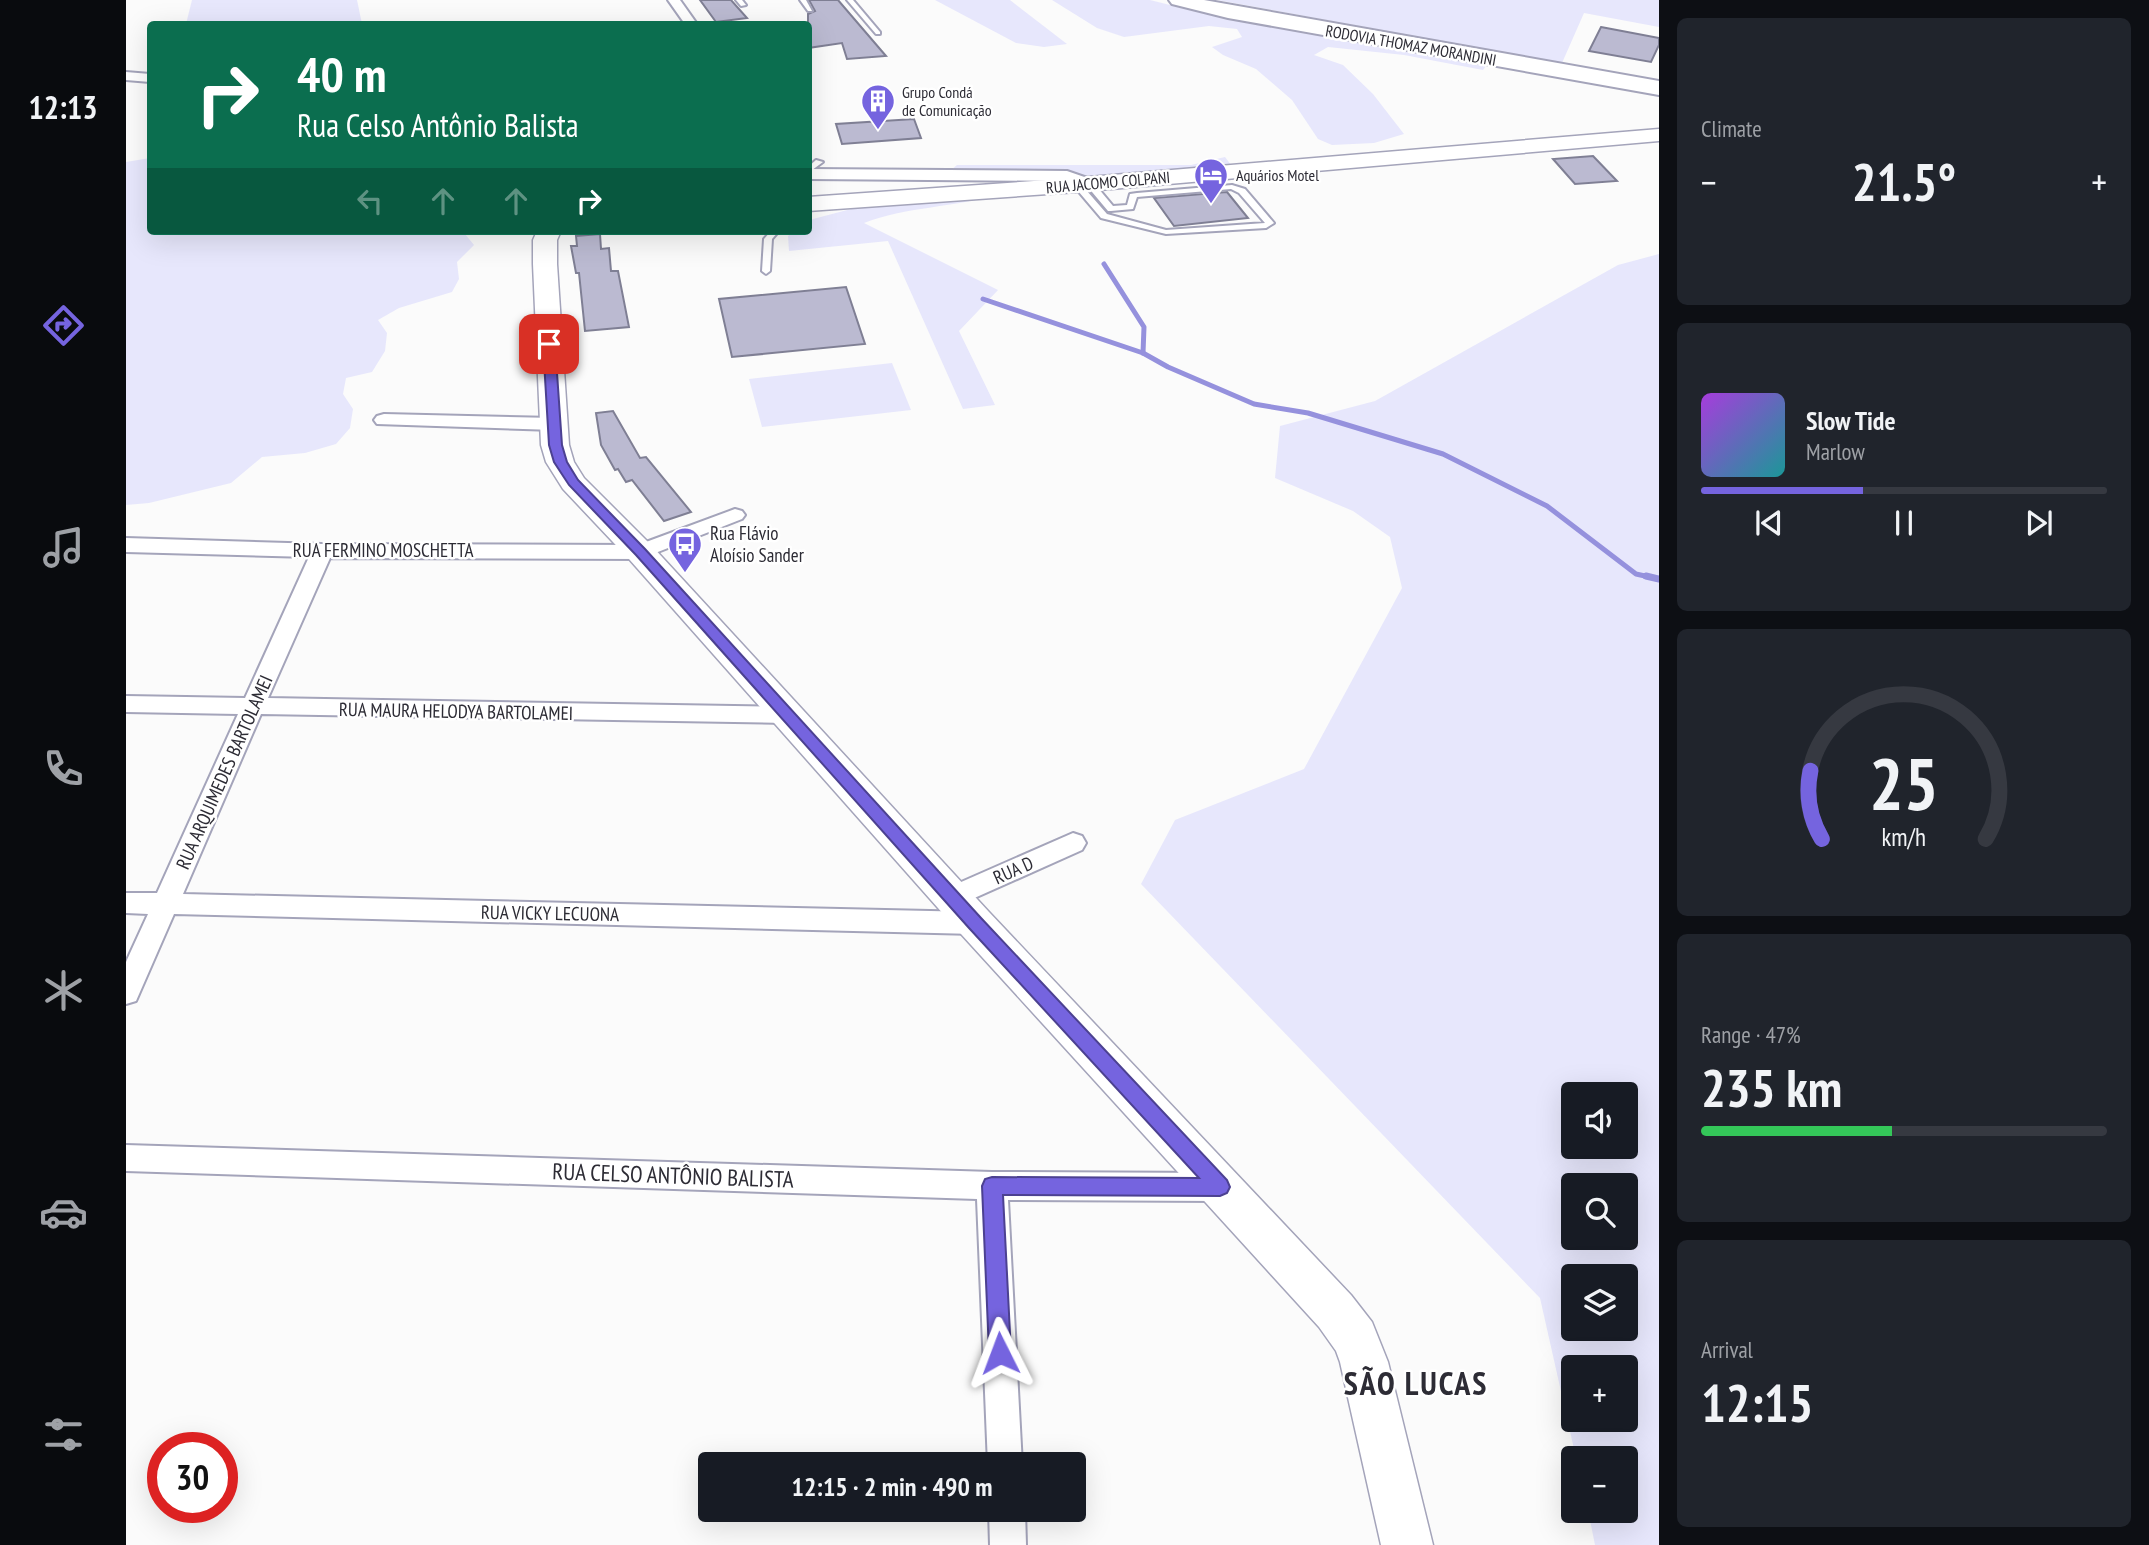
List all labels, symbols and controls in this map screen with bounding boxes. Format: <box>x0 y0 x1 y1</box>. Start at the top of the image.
street label: RODOVIA THOMAZ MORANDINI <box>1324 20 1498 70</box>
text: 40 m <box>297 42 386 106</box>
icon: right <box>182 49 273 140</box>
building icon: Grupo Condá de Comunicação <box>859 82 897 131</box>
place label: Grupo Condá de Comunicação <box>902 82 992 120</box>
text: 12:13 <box>28 86 98 128</box>
text: Rua Celso Antônio Balista <box>297 104 579 146</box>
text: Climate <box>1701 114 1762 143</box>
text: 21.5° <box>1852 148 1956 215</box>
hotel icon: Aquários Motel <box>1192 156 1230 205</box>
text: − <box>1701 157 1717 206</box>
text: + <box>2091 157 2107 206</box>
place label: Aquários Motel <box>1236 165 1319 185</box>
street label: RUA JACOMO COLPANI <box>1045 167 1171 197</box>
icon: left <box>351 182 389 220</box>
icon: ahead <box>424 182 462 220</box>
icon: ahead <box>497 182 535 220</box>
icon: right <box>570 182 608 220</box>
icon: directions <box>39 301 88 350</box>
pin <box>519 314 579 374</box>
icon: arrive <box>530 325 568 363</box>
text: Slow Tide <box>1806 404 1896 437</box>
text: Marlow <box>1806 437 1865 466</box>
icon: previous <box>1750 504 1788 542</box>
icon: pause <box>1885 504 1923 542</box>
icon: next <box>2020 504 2058 542</box>
place label: Rua Flávio Aloísio Sander <box>710 521 805 567</box>
icon: music <box>39 523 88 572</box>
bus stop icon: Rua Flávio Aloísio Sander <box>666 525 704 574</box>
street label: RUA FERMINO MOSCHETTA <box>293 538 473 562</box>
street label: RUA ARQUIMEDES BARTOLAMEI <box>170 671 278 873</box>
street label: RUA MAURA HELODYA BARTOLAMEI <box>339 697 573 725</box>
text: 25 <box>1869 735 1939 829</box>
icon: phone <box>39 744 88 793</box>
text: km/h <box>1882 820 1926 852</box>
street label: RUA D <box>989 851 1037 889</box>
street label: RUA VICKY LECUONA <box>481 900 619 926</box>
icon: climate <box>39 966 88 1015</box>
text: Range · 47% <box>1701 1020 1801 1049</box>
text: 235 km <box>1701 1054 1842 1121</box>
map controls <box>1561 1082 1638 1523</box>
button: sound <box>1561 1082 1638 1159</box>
street label: RUA CELSO ANTÔNIO BALISTA <box>552 1156 794 1194</box>
button: search <box>1561 1173 1638 1250</box>
icon: car <box>39 1188 88 1237</box>
button: layers <box>1561 1264 1638 1341</box>
position arrow <box>963 1316 1037 1390</box>
text: Arrival <box>1701 1335 1753 1364</box>
button: + <box>1561 1355 1638 1432</box>
district label: SÃO LUCAS <box>1344 1362 1488 1404</box>
text: 12:15 <box>1701 1369 1813 1436</box>
icon: filters <box>39 1410 88 1459</box>
speed limit sign: 30 <box>147 1432 238 1523</box>
button: − <box>1561 1446 1638 1523</box>
text: 12:15 · 2 min · 490 m <box>792 1470 992 1503</box>

